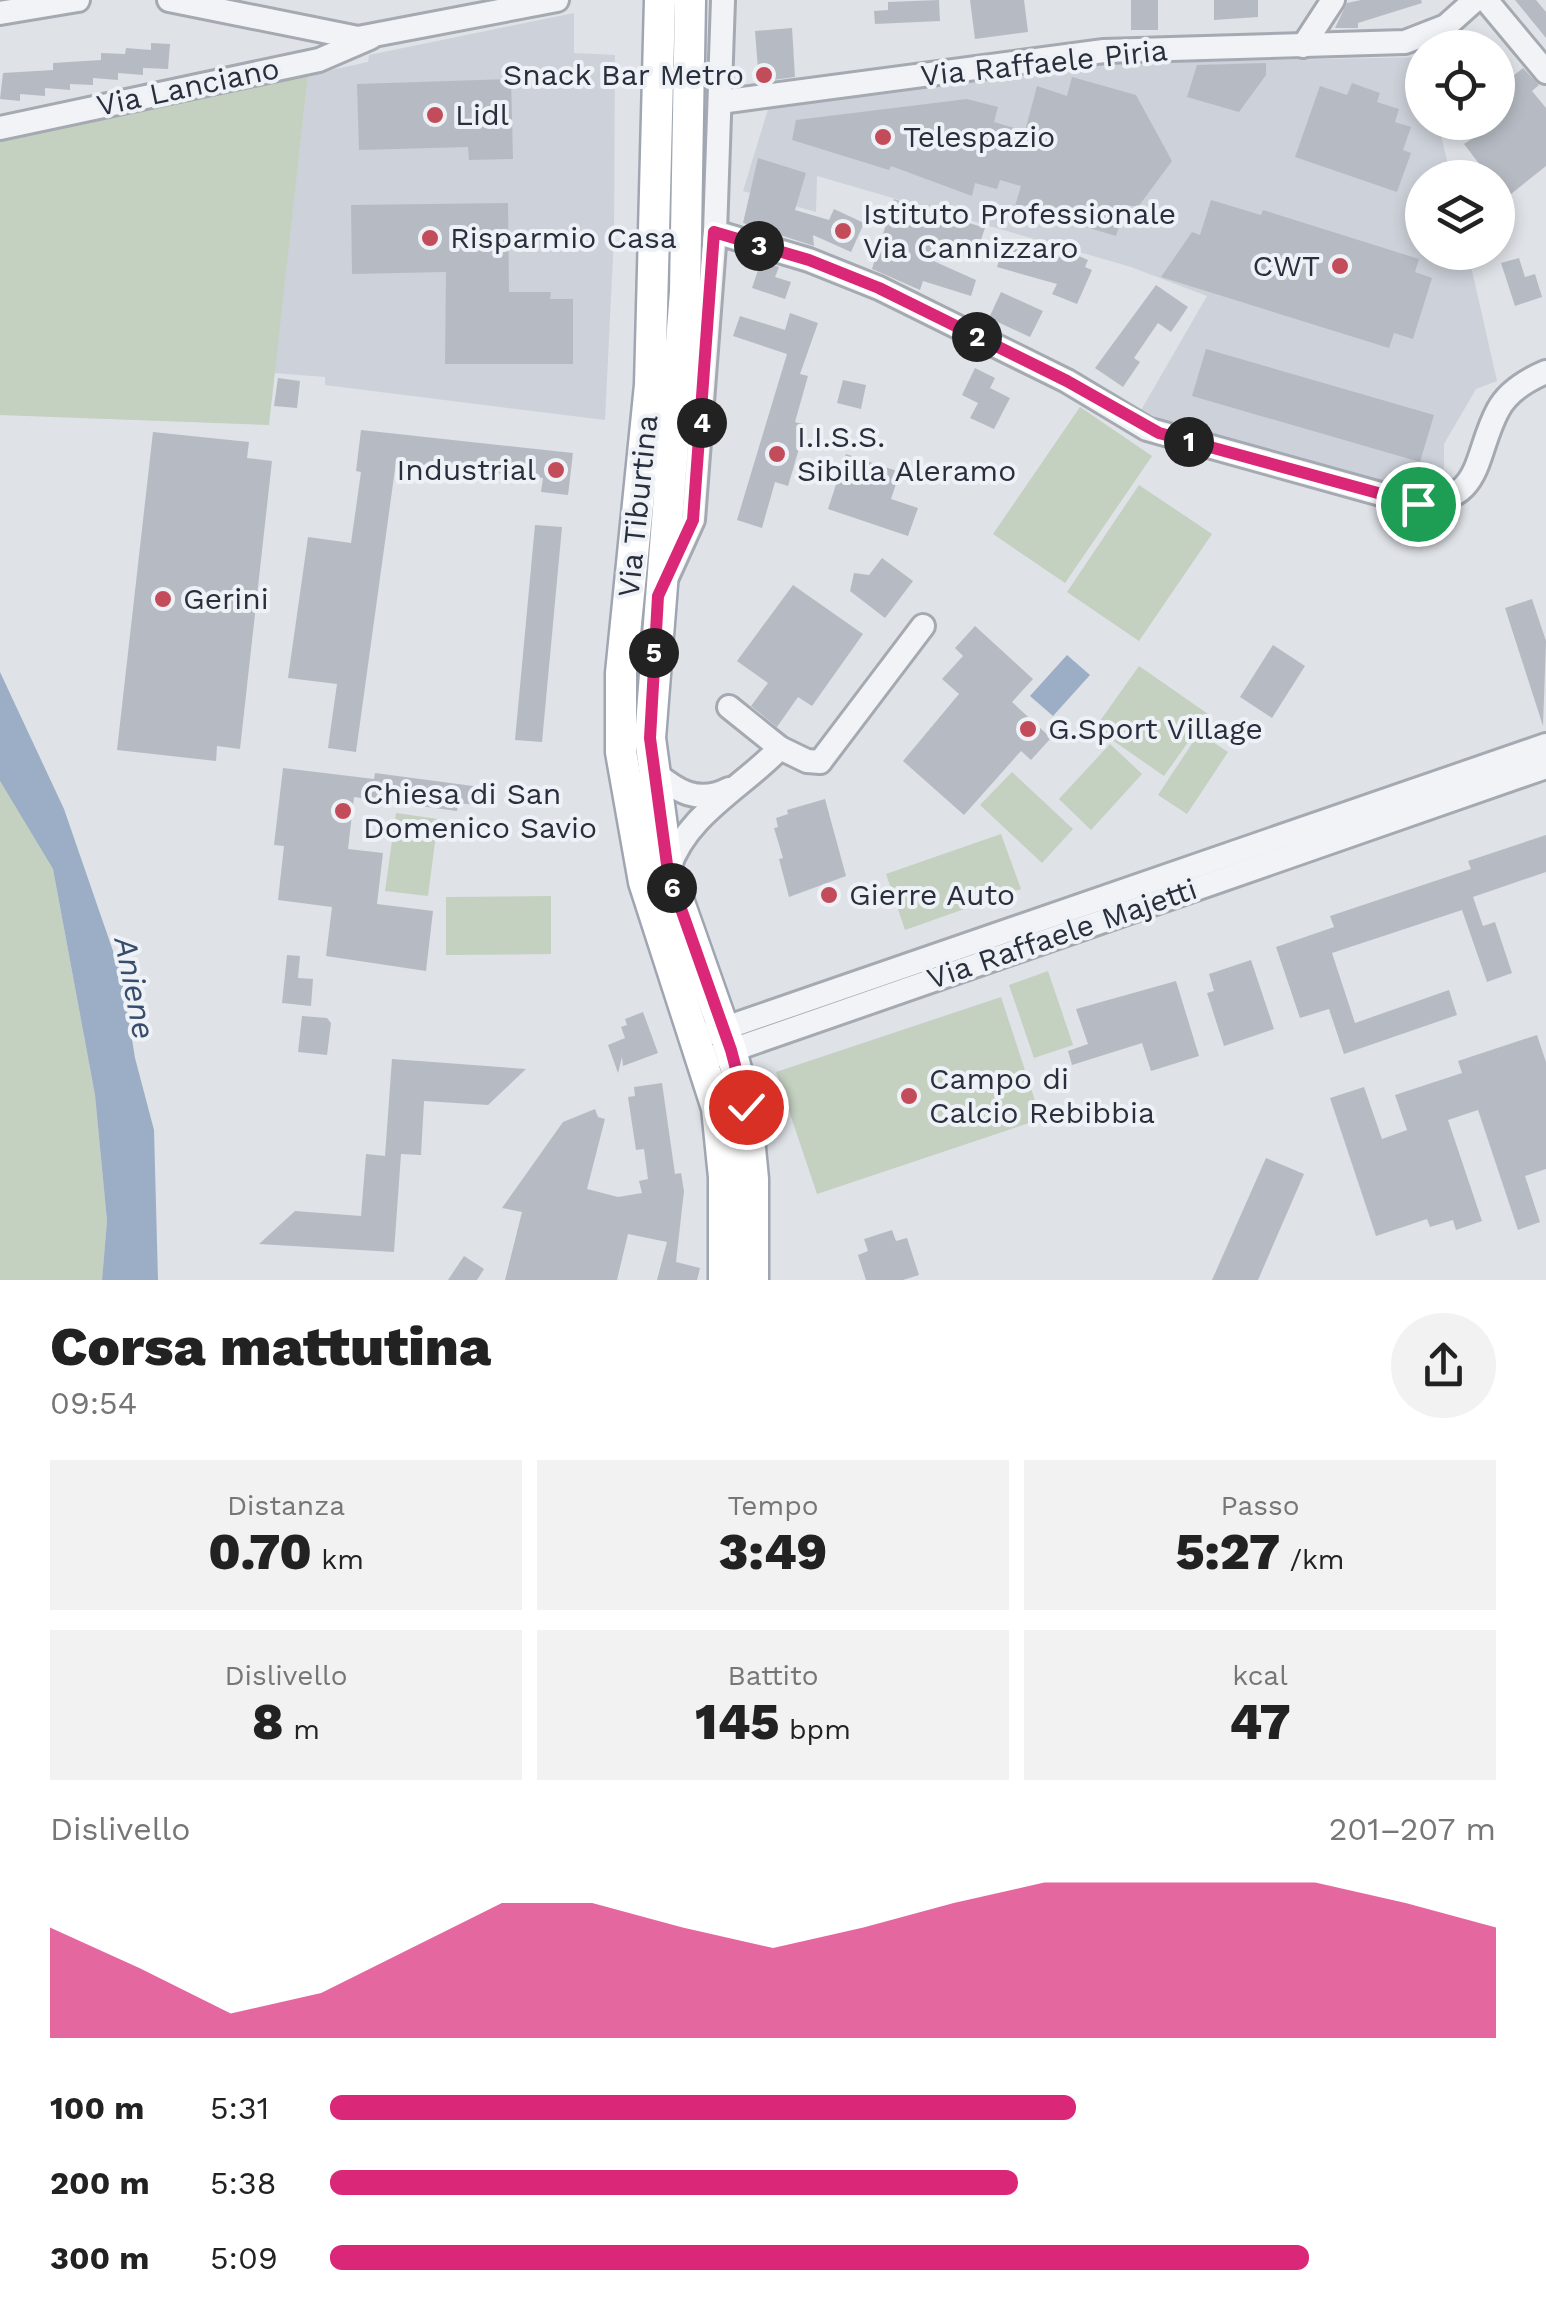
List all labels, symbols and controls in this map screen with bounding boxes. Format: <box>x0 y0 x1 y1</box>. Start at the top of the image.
map controls <box>1405 30 1515 270</box>
button: locate <box>1405 30 1515 140</box>
street label: Via Raffaele Piria <box>919 32 1169 93</box>
street label: Via Lanciano <box>93 50 282 123</box>
place label: Snack Bar Metro <box>503 57 744 92</box>
marker: Snack Bar Metro <box>753 64 775 86</box>
place label: Lidl <box>455 97 509 132</box>
marker: Lidl <box>424 104 446 126</box>
place label: Telespazio <box>903 119 1055 154</box>
marker: Telespazio <box>872 126 894 148</box>
button: layers <box>1405 160 1515 270</box>
place label: Istituto Professionale Via Cannizzaro <box>863 196 1176 265</box>
place label: Risparmio Casa <box>450 220 677 255</box>
marker: Istituto Professionale Via Cannizzaro <box>832 220 854 242</box>
pin: 3 <box>734 221 784 271</box>
marker: Risparmio Casa <box>419 227 441 249</box>
text: 3 <box>751 229 767 262</box>
place label: CWT <box>1252 248 1320 283</box>
marker: CWT <box>1329 255 1351 277</box>
pin: 2 <box>952 312 1002 362</box>
text: 2 <box>969 320 985 353</box>
pin: 4 <box>677 398 727 448</box>
text: 4 <box>693 406 711 439</box>
street label: Via Tiburtina <box>611 413 664 599</box>
pin: 1 <box>1164 417 1214 467</box>
place label: I.I.S.S. Sibilla Aleramo <box>797 419 1016 488</box>
text: 1 <box>1183 425 1195 458</box>
marker: I.I.S.S. Sibilla Aleramo <box>766 443 788 465</box>
place label: Industrial <box>397 452 536 487</box>
marker: Industrial <box>545 459 567 481</box>
pin <box>1376 462 1461 547</box>
icon: arrive <box>1391 477 1446 532</box>
place label: Gerini <box>183 581 269 616</box>
marker: Gerini <box>152 588 174 610</box>
pin: 5 <box>629 628 679 678</box>
text: 5 <box>646 636 662 669</box>
place label: G.Sport Village <box>1048 711 1263 746</box>
marker: G.Sport Village <box>1017 718 1039 740</box>
place label: Chiesa di San Domenico Savio <box>363 776 597 845</box>
marker: Chiesa di San Domenico Savio <box>332 800 354 822</box>
pin: 6 <box>647 863 697 913</box>
text: 6 <box>663 871 681 904</box>
street label: Via Raffaele Majetti <box>922 871 1201 996</box>
place label: Gierre Auto <box>849 877 1015 912</box>
marker: Gierre Auto <box>818 884 840 906</box>
water label: Aniene <box>106 932 164 1043</box>
place label: Campo di Calcio Rebibbia <box>929 1061 1155 1130</box>
pin <box>704 1065 789 1150</box>
icon: check <box>719 1080 774 1135</box>
marker: Campo di Calcio Rebibbia <box>898 1085 920 1107</box>
button: share <box>1391 1313 1496 1418</box>
text: Corsa mattutina <box>50 1314 491 1378</box>
text: 09:54 <box>50 1384 137 1422</box>
text: Distanza <box>227 1489 345 1522</box>
text: Tempo <box>727 1489 819 1522</box>
text: Passo <box>1220 1489 1300 1522</box>
text: 0.70 <box>208 1522 312 1581</box>
text: 3:49 <box>719 1522 827 1581</box>
text: 5:27 <box>1175 1522 1280 1581</box>
text: km <box>312 1543 364 1576</box>
text: /km <box>1280 1543 1345 1576</box>
text: Dislivello <box>225 1659 347 1692</box>
text: Battito <box>727 1659 819 1692</box>
text: kcal <box>1232 1659 1288 1692</box>
text: 8 <box>252 1692 284 1751</box>
text: 145 <box>695 1692 780 1751</box>
text: 47 <box>1229 1692 1291 1751</box>
text: m <box>284 1713 320 1746</box>
text: bpm <box>780 1713 851 1746</box>
text: Dislivello <box>50 1810 190 1848</box>
text: 201–207 m <box>1329 1810 1496 1848</box>
text: 100 m <box>50 2089 144 2127</box>
text: 5:31 <box>210 2089 269 2127</box>
text: 200 m <box>50 2164 150 2202</box>
text: 5:38 <box>210 2164 276 2202</box>
text: 300 m <box>50 2239 149 2277</box>
text: 5:09 <box>210 2239 278 2277</box>

